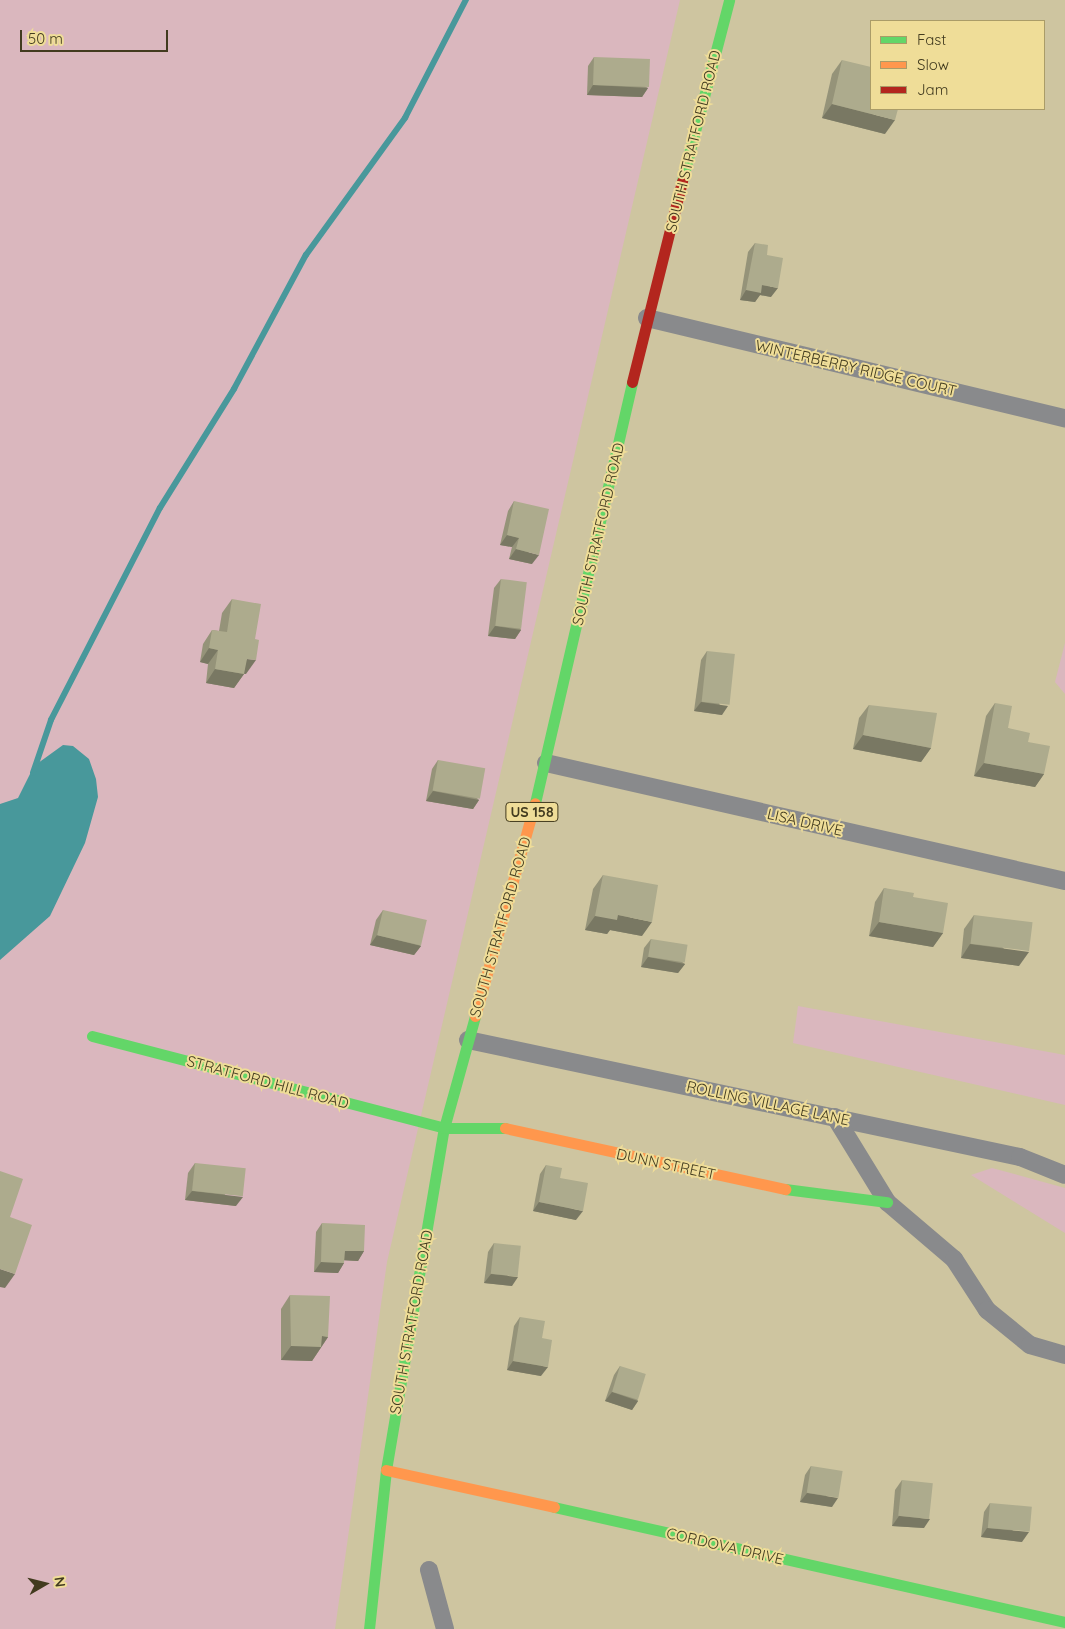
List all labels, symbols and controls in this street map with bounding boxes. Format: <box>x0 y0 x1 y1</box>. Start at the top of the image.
scale bar <box>22 20 170 52</box>
legend <box>870 20 1045 110</box>
text: 50 m <box>28 29 63 48</box>
text: Fast <box>917 30 946 49</box>
street label: SOUTH STRATFORD ROAD <box>662 48 724 234</box>
text: Slow <box>917 55 949 74</box>
text: Jam <box>917 80 948 99</box>
street label: WINTERBERRY RIDGE COURT <box>754 336 958 400</box>
street label: SOUTH STRATFORD ROAD <box>568 441 628 627</box>
road number: US 158 <box>504 800 560 824</box>
street label: LISA DRIVE <box>765 805 845 839</box>
street label: SOUTH STRATFORD ROAD <box>466 835 534 1019</box>
street label: STRATFORD HILL ROAD <box>185 1052 351 1112</box>
street label: ROLLING VILLAGE LANE <box>685 1077 851 1129</box>
street label: DUNN STREET <box>615 1145 717 1183</box>
street label: SOUTH STRATFORD ROAD <box>386 1229 436 1415</box>
street label: CORDOVA DRIVE <box>665 1524 785 1568</box>
north arrow <box>20 1559 70 1609</box>
text: N <box>50 1576 69 1588</box>

